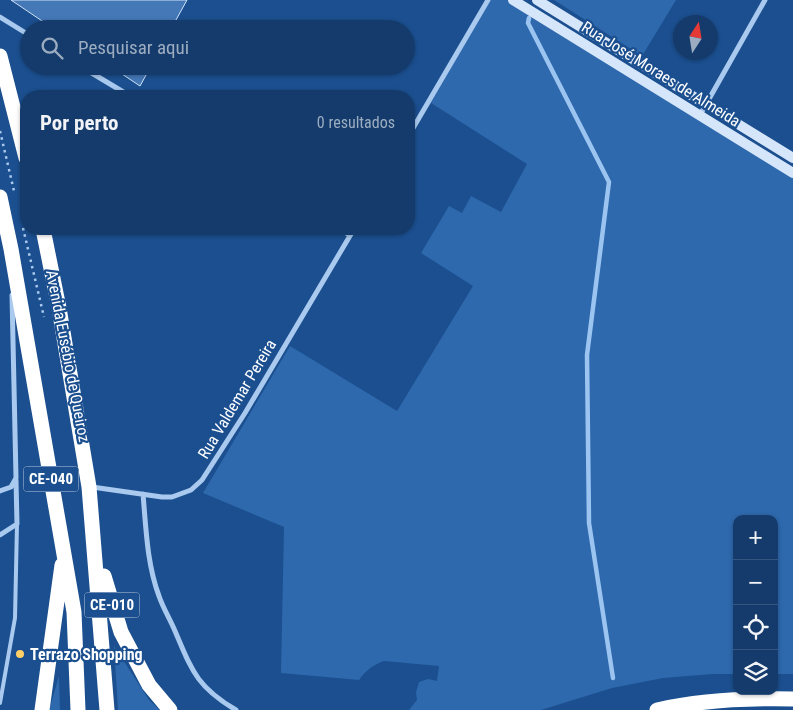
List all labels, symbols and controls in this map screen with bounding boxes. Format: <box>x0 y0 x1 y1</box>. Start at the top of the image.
north arrow <box>673 15 718 60</box>
street label: Rua José Moraes de Almeida <box>578 17 744 131</box>
search box <box>20 20 415 75</box>
icon: search <box>38 34 66 62</box>
text: Pesquisar aqui <box>78 36 189 59</box>
text: Por perto <box>40 111 119 135</box>
text: 0 resultados <box>317 113 395 132</box>
street label: Avenida Eusébio de Queiroz <box>42 268 94 444</box>
street label: Rua Valdemar Pereira <box>194 336 280 462</box>
road number: CE-040 <box>23 466 78 492</box>
map controls <box>733 515 778 695</box>
button: + <box>733 515 778 560</box>
button: − <box>733 560 778 605</box>
road number: CE-010 <box>84 592 140 618</box>
button: locate <box>733 605 778 650</box>
place label: Terrazo Shopping <box>30 645 143 664</box>
marker: Terrazo Shopping <box>14 648 26 660</box>
button: layers <box>733 650 778 695</box>

